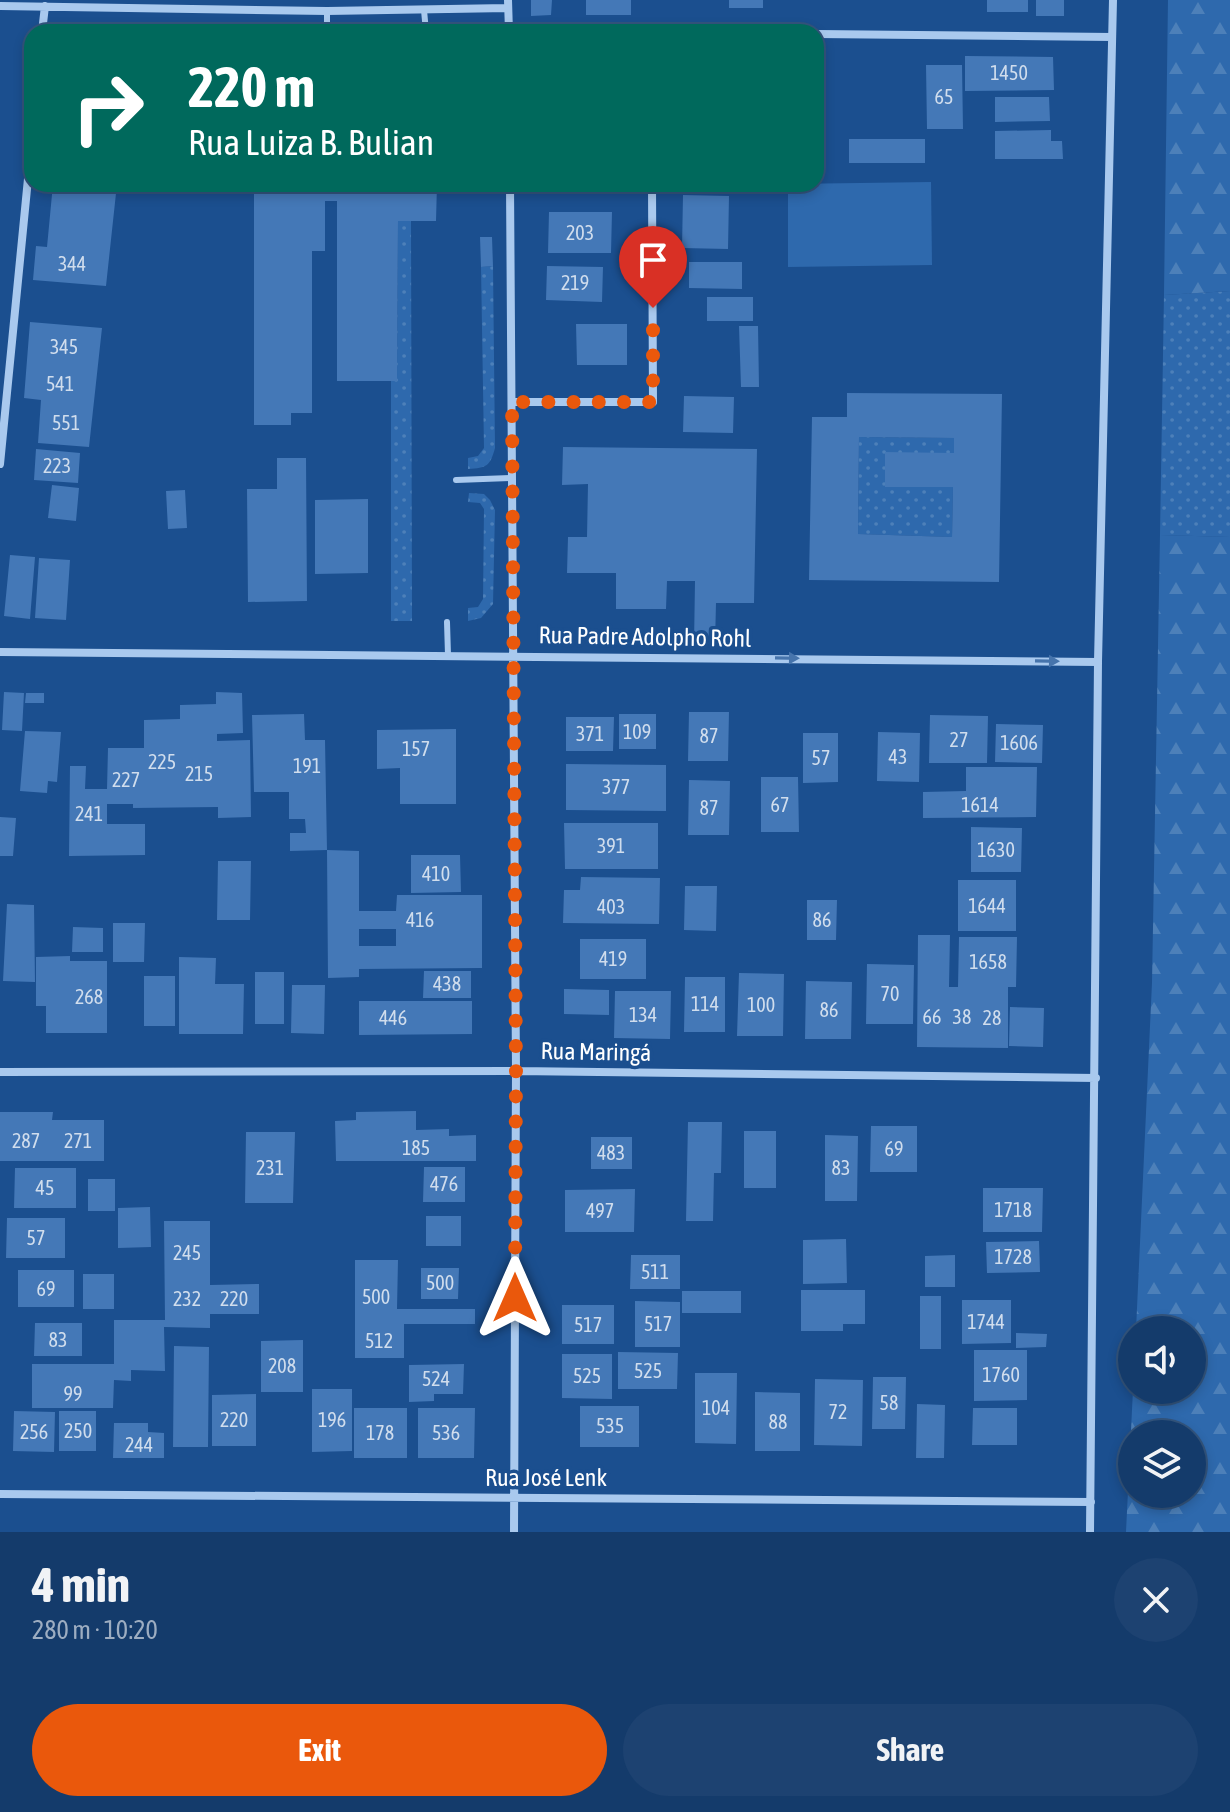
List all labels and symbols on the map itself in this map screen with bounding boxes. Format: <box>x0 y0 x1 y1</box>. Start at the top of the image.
house number: 1450 <box>990 61 1028 84</box>
house number: 65 <box>935 85 953 108</box>
house number: 203 <box>566 221 594 244</box>
pin <box>619 226 687 308</box>
house number: 344 <box>58 252 86 275</box>
house number: 219 <box>561 271 589 294</box>
house number: 345 <box>50 335 78 358</box>
house number: 541 <box>46 372 74 395</box>
house number: 551 <box>52 411 80 434</box>
house number: 223 <box>43 454 71 477</box>
street label: Rua Padre Adolpho Rohl <box>538 621 752 652</box>
one-way arrow <box>775 652 800 665</box>
one-way arrow <box>1035 655 1060 667</box>
house number: 109 <box>623 720 651 743</box>
house number: 371 <box>576 722 604 745</box>
house number: 87 <box>700 724 718 747</box>
house number: 27 <box>950 728 968 751</box>
house number: 1606 <box>1000 731 1038 754</box>
house number: 157 <box>402 737 430 760</box>
house number: 43 <box>889 745 907 768</box>
house number: 57 <box>812 746 830 769</box>
house number: 225 <box>148 750 176 773</box>
house number: 191 <box>293 754 321 777</box>
house number: 215 <box>185 762 213 785</box>
house number: 227 <box>112 768 140 791</box>
house number: 377 <box>602 775 630 798</box>
house number: 67 <box>771 793 789 816</box>
house number: 1614 <box>961 793 999 816</box>
house number: 87 <box>700 796 718 819</box>
house number: 241 <box>75 802 103 825</box>
house number: 391 <box>597 834 625 857</box>
house number: 1630 <box>977 838 1015 861</box>
house number: 410 <box>422 862 450 885</box>
house number: 1644 <box>968 894 1006 917</box>
house number: 403 <box>597 895 625 918</box>
house number: 416 <box>406 908 434 931</box>
house number: 86 <box>813 908 831 931</box>
house number: 419 <box>599 947 627 970</box>
house number: 1658 <box>969 950 1007 973</box>
house number: 438 <box>433 972 461 995</box>
house number: 70 <box>881 982 899 1005</box>
house number: 268 <box>75 985 103 1008</box>
house number: 114 <box>691 992 719 1015</box>
house number: 100 <box>747 993 775 1016</box>
house number: 86 <box>820 998 838 1021</box>
house number: 134 <box>629 1003 657 1026</box>
house number: 66 <box>923 1005 941 1028</box>
house number: 38 <box>953 1005 971 1028</box>
house number: 446 <box>379 1006 407 1029</box>
house number: 28 <box>983 1006 1001 1029</box>
street label: Rua Maringá <box>541 1037 652 1066</box>
house number: 287 <box>12 1129 40 1152</box>
house number: 271 <box>64 1129 92 1152</box>
house number: 185 <box>402 1136 430 1159</box>
house number: 69 <box>885 1137 903 1160</box>
house number: 483 <box>597 1141 625 1164</box>
house number: 231 <box>256 1156 284 1179</box>
house number: 83 <box>832 1156 850 1179</box>
house number: 476 <box>430 1172 458 1195</box>
house number: 45 <box>36 1176 54 1199</box>
house number: 1718 <box>994 1198 1032 1221</box>
house number: 497 <box>586 1199 614 1222</box>
house number: 57 <box>27 1226 45 1249</box>
house number: 245 <box>173 1241 201 1264</box>
house number: 1728 <box>994 1245 1032 1268</box>
position arrow <box>473 1256 557 1340</box>
house number: 511 <box>641 1260 669 1283</box>
house number: 500 <box>426 1271 454 1294</box>
house number: 69 <box>37 1277 55 1300</box>
house number: 500 <box>362 1285 390 1308</box>
house number: 232 <box>173 1287 201 1310</box>
house number: 220 <box>220 1287 248 1310</box>
house number: 1744 <box>967 1310 1005 1333</box>
house number: 517 <box>644 1312 672 1335</box>
house number: 517 <box>574 1313 602 1336</box>
house number: 83 <box>49 1328 67 1351</box>
house number: 512 <box>365 1329 393 1352</box>
house number: 208 <box>268 1354 296 1377</box>
house number: 525 <box>634 1359 662 1382</box>
house number: 1760 <box>982 1363 1020 1386</box>
house number: 525 <box>573 1364 601 1387</box>
house number: 524 <box>422 1367 450 1390</box>
house number: 99 <box>64 1382 82 1405</box>
house number: 58 <box>880 1391 898 1414</box>
house number: 104 <box>702 1396 730 1419</box>
house number: 72 <box>829 1400 847 1423</box>
house number: 220 <box>220 1408 248 1431</box>
house number: 196 <box>318 1408 346 1431</box>
house number: 88 <box>769 1410 787 1433</box>
house number: 535 <box>596 1414 624 1437</box>
house number: 250 <box>64 1419 92 1442</box>
house number: 256 <box>20 1420 48 1443</box>
house number: 178 <box>366 1421 394 1444</box>
house number: 536 <box>432 1421 460 1444</box>
house number: 244 <box>125 1433 153 1456</box>
street label: Rua José Lenk <box>485 1464 607 1491</box>

